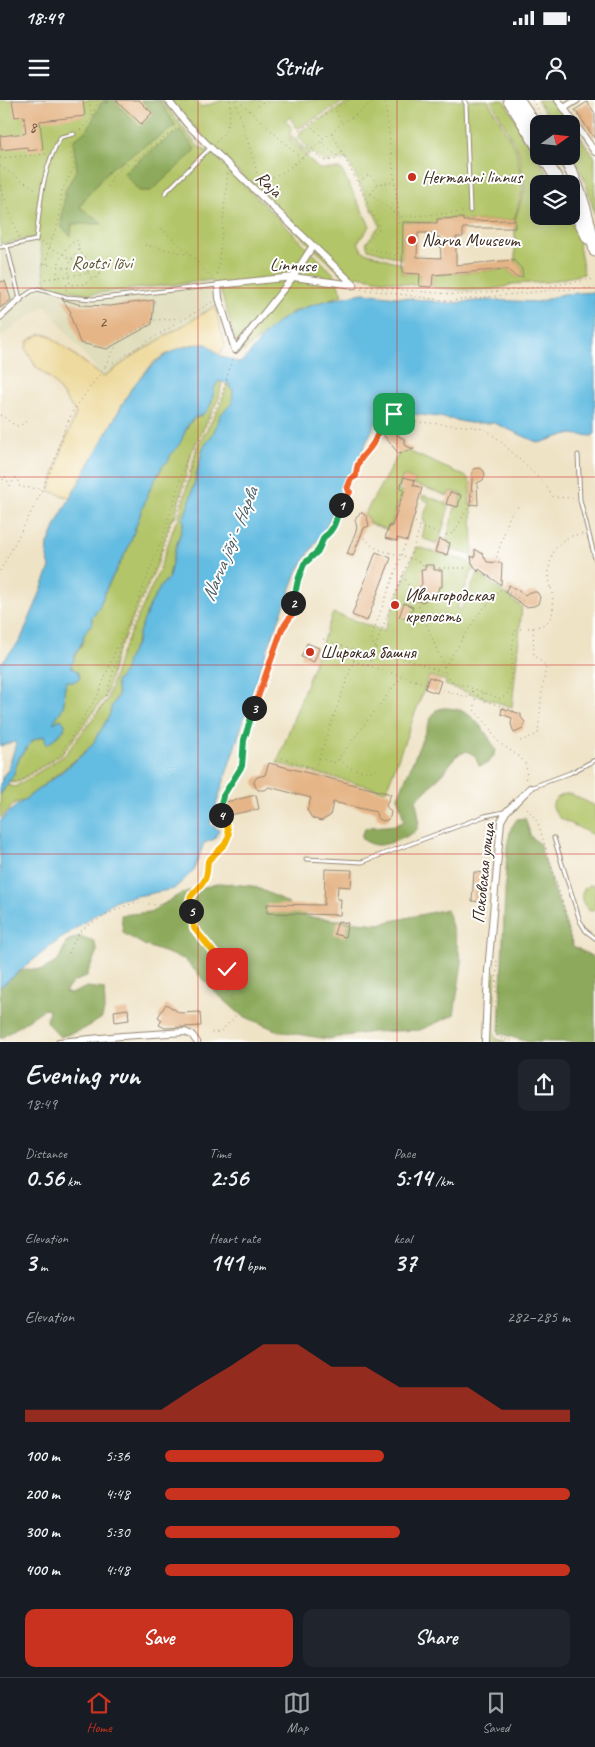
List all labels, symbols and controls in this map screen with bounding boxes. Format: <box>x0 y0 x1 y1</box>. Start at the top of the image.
text: 18:49 <box>25 6 63 30</box>
icon: menu <box>25 54 53 82</box>
text: Stridr <box>274 54 321 82</box>
icon: person <box>542 54 570 82</box>
north arrow <box>530 115 580 165</box>
map controls <box>530 115 580 225</box>
house number: 8 <box>30 118 38 137</box>
street label: Raja <box>251 166 288 203</box>
place label: Hermanni linnus <box>422 166 524 188</box>
marker: Hermanni linnus <box>406 171 418 183</box>
button: layers <box>530 175 580 225</box>
place label: Narva Muuseum <box>422 229 522 251</box>
marker: Narva Muuseum <box>406 234 418 246</box>
park label: Rootsi lõvi <box>72 252 135 274</box>
street label: Linnuse <box>270 253 318 277</box>
house number: 2 <box>100 313 108 332</box>
pin <box>373 393 415 435</box>
icon: arrive <box>380 400 408 428</box>
water label: Narva jõgi - Нарва <box>196 482 265 605</box>
pin: 1 <box>328 492 354 518</box>
text: 1 <box>338 497 345 514</box>
place label: Ивангородская крепость <box>405 584 495 627</box>
pin: 2 <box>280 590 306 616</box>
text: 2 <box>290 595 297 612</box>
marker: Ивангородская крепость <box>389 599 401 611</box>
place label: Широкая башня <box>320 641 417 663</box>
marker: Широкая башня <box>304 646 316 658</box>
pin: 3 <box>242 696 266 720</box>
text: 3 <box>251 700 258 717</box>
pin: 4 <box>208 802 234 828</box>
text: 4 <box>218 807 225 824</box>
street label: Псковская улица <box>467 820 499 924</box>
pin: 5 <box>178 898 204 924</box>
text: 5 <box>188 903 195 920</box>
pin <box>206 948 248 990</box>
icon: check <box>213 955 241 983</box>
text: Evening run <box>25 1057 140 1092</box>
button: share <box>518 1059 570 1111</box>
text: 18:49 <box>25 1094 57 1114</box>
text: Distance <box>25 1145 67 1162</box>
text: Time <box>209 1145 231 1162</box>
text: Pace <box>394 1145 415 1162</box>
text: 0.56 <box>25 1162 64 1194</box>
text: 2:56 <box>209 1162 248 1194</box>
text: 5:14 <box>394 1162 432 1194</box>
text: km <box>64 1173 81 1190</box>
text: /km <box>432 1173 454 1190</box>
text: Elevation <box>25 1230 68 1247</box>
text: Heart rate <box>209 1230 260 1247</box>
text: kcal <box>394 1230 412 1247</box>
text: 3 <box>25 1247 36 1279</box>
text: 141 <box>209 1247 243 1279</box>
text: 37 <box>394 1247 416 1279</box>
text: m <box>36 1258 48 1275</box>
text: bpm <box>243 1258 266 1275</box>
text: Elevation <box>25 1307 74 1327</box>
text: 282–285 m <box>507 1307 570 1327</box>
text: 100 m <box>25 1446 60 1466</box>
text: 5:36 <box>105 1446 130 1466</box>
text: 200 m <box>25 1484 60 1504</box>
text: 4:48 <box>105 1484 130 1504</box>
text: 300 m <box>25 1522 60 1542</box>
text: 5:30 <box>105 1522 130 1542</box>
text: 400 m <box>25 1560 60 1580</box>
text: 4:48 <box>105 1560 130 1580</box>
button: Save <box>25 1609 293 1667</box>
button: Share <box>303 1609 570 1667</box>
tab: Home <box>85 1689 113 1736</box>
tab: Map <box>283 1689 311 1736</box>
tab: Saved <box>482 1689 510 1736</box>

